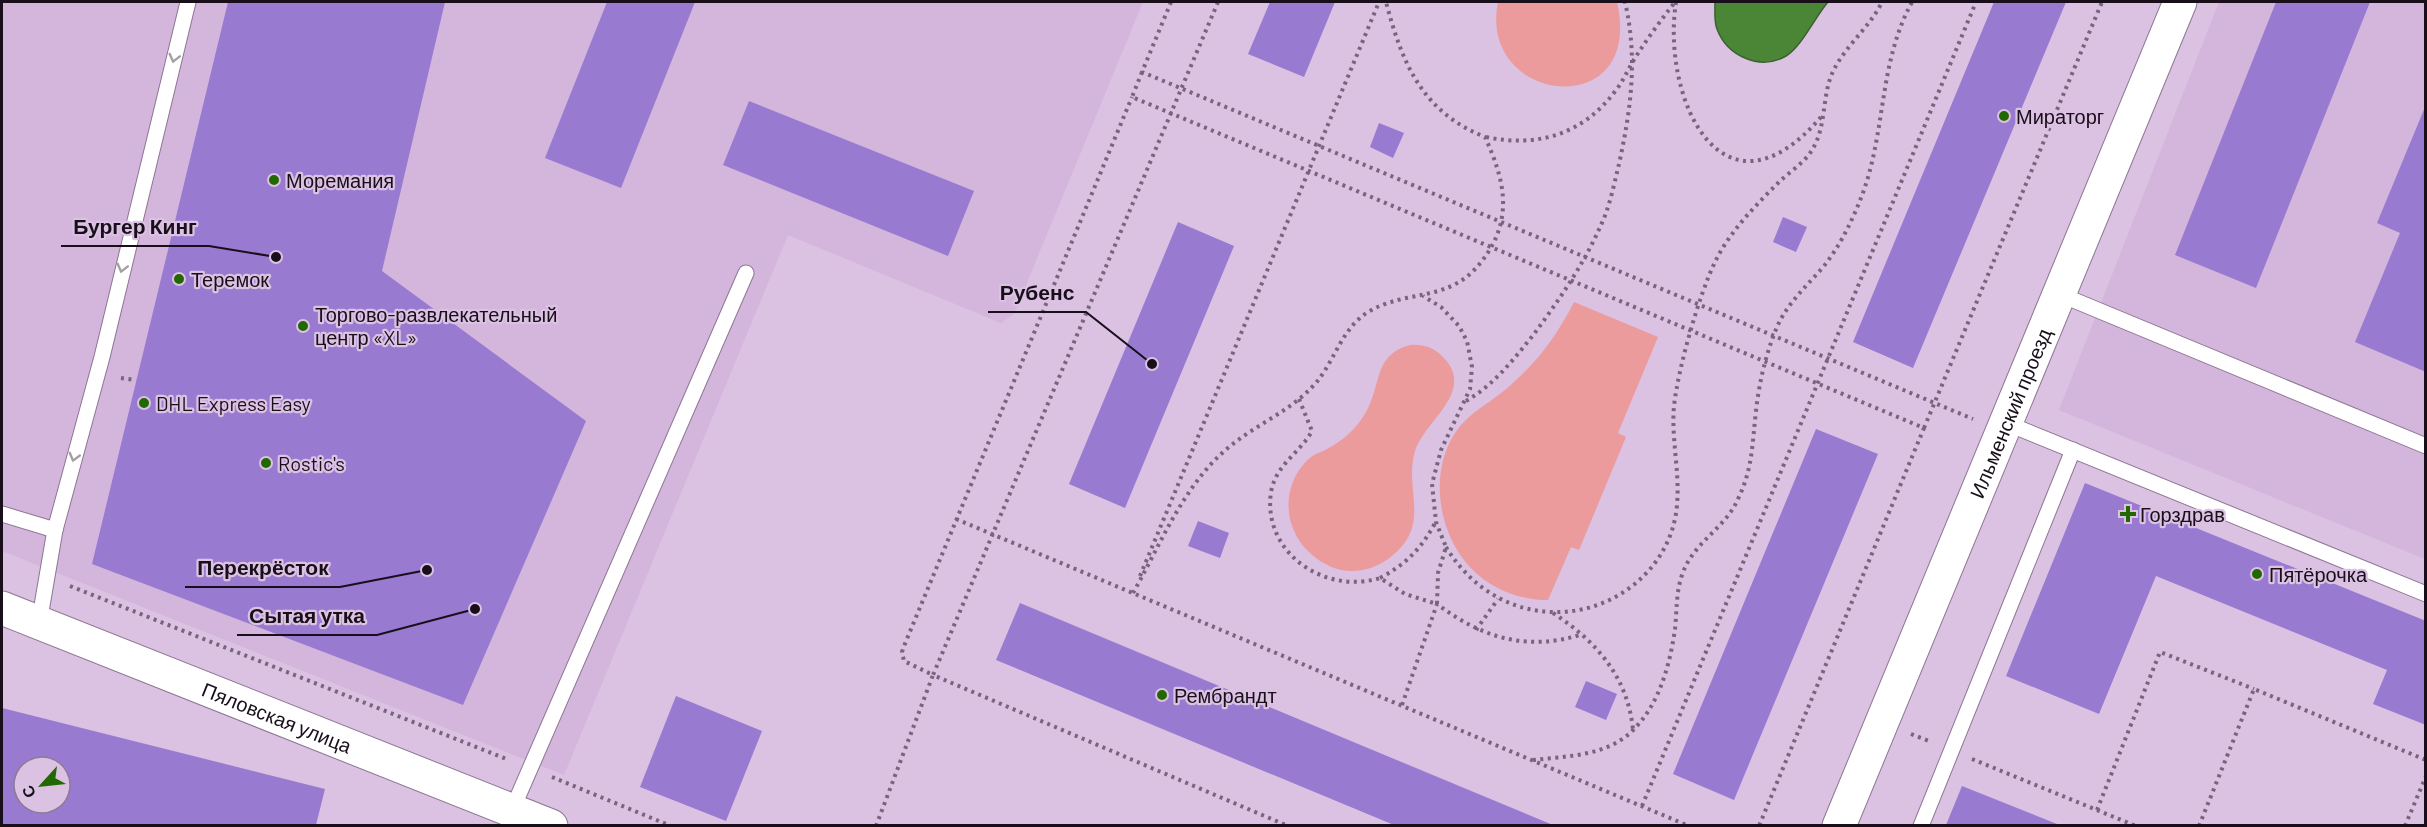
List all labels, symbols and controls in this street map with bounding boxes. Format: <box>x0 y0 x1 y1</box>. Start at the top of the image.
one-way arrow <box>169 53 182 63</box>
place label: Мираторг <box>2016 104 2104 128</box>
marker: Мираторг <box>1997 109 2011 123</box>
place label: Моремания <box>286 168 394 192</box>
marker: Моремания <box>267 173 281 187</box>
callout: Бургер Кинг <box>61 207 209 246</box>
text: Бургер Кинг <box>73 213 197 238</box>
one-way arrow <box>117 263 130 273</box>
place label: Теремок <box>191 267 269 291</box>
marker: Теремок <box>172 272 186 286</box>
callout: Рубенс <box>988 273 1086 312</box>
text: Рубенс <box>1000 279 1075 304</box>
place label: Торгово-развлекательный центр «XL» <box>315 302 557 349</box>
marker: Торгово-развлекательный центр «XL» <box>296 319 310 333</box>
street label: Ильменский проезд <box>1964 324 2056 501</box>
place label: DHL Express Easy <box>156 391 311 415</box>
marker: DHL Express Easy <box>137 396 151 410</box>
place label: Rostic's <box>278 451 345 475</box>
one-way arrow <box>69 452 82 462</box>
marker: Rostic's <box>259 456 273 470</box>
place label: Горздрав <box>2140 502 2225 526</box>
marker: Горздрав <box>2121 507 2135 521</box>
callout: Перекрёсток <box>185 548 340 587</box>
text: Перекрёсток <box>197 554 329 579</box>
place label: Пятёрочка <box>2269 562 2368 586</box>
marker: Пятёрочка <box>2250 567 2264 581</box>
callout: Сытая утка <box>237 596 377 635</box>
text: Сытая утка <box>249 602 365 627</box>
street label: Пяловская улица <box>199 677 356 758</box>
place label: Рембрандт <box>1174 683 1277 707</box>
marker: Рембрандт <box>1155 688 1169 702</box>
north arrow <box>12 755 72 815</box>
text: С <box>17 782 39 802</box>

